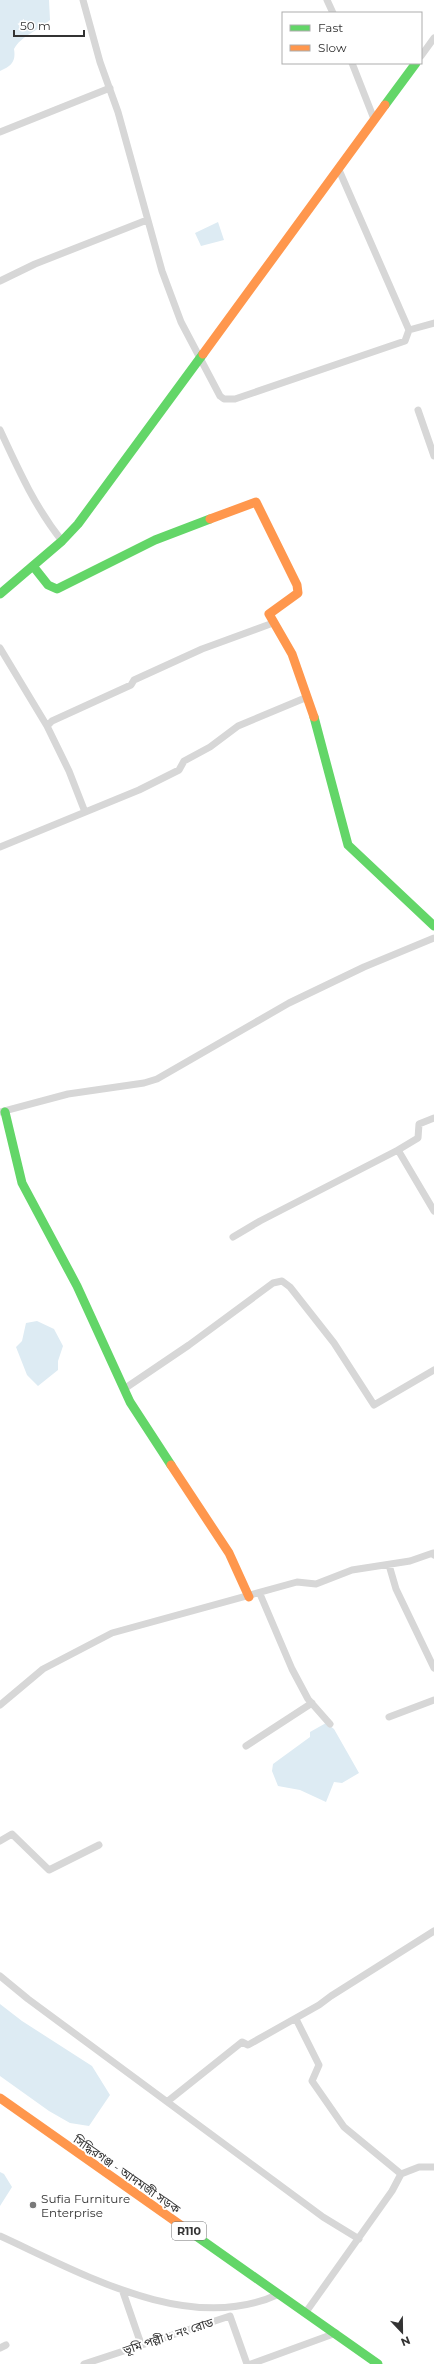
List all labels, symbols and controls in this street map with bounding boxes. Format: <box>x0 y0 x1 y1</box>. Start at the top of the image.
scale bar <box>14 12 84 38</box>
legend <box>282 12 422 64</box>
text: 50 m <box>20 18 51 33</box>
text: Fast <box>318 20 343 35</box>
text: Slow <box>318 40 347 55</box>
street label: সিদ্ধিরগঞ্জ - আদমজী সড়ক <box>70 2131 183 2217</box>
place label: Sufia Furniture Enterprise <box>41 2191 130 2220</box>
marker: Sufia Furniture Enterprise <box>28 2200 38 2210</box>
road number: R110 <box>172 2222 206 2240</box>
north arrow <box>382 2312 422 2352</box>
street label: ভূমি পল্লী ৮ নং রোড <box>120 2314 216 2359</box>
text: N <box>399 2333 412 2349</box>

